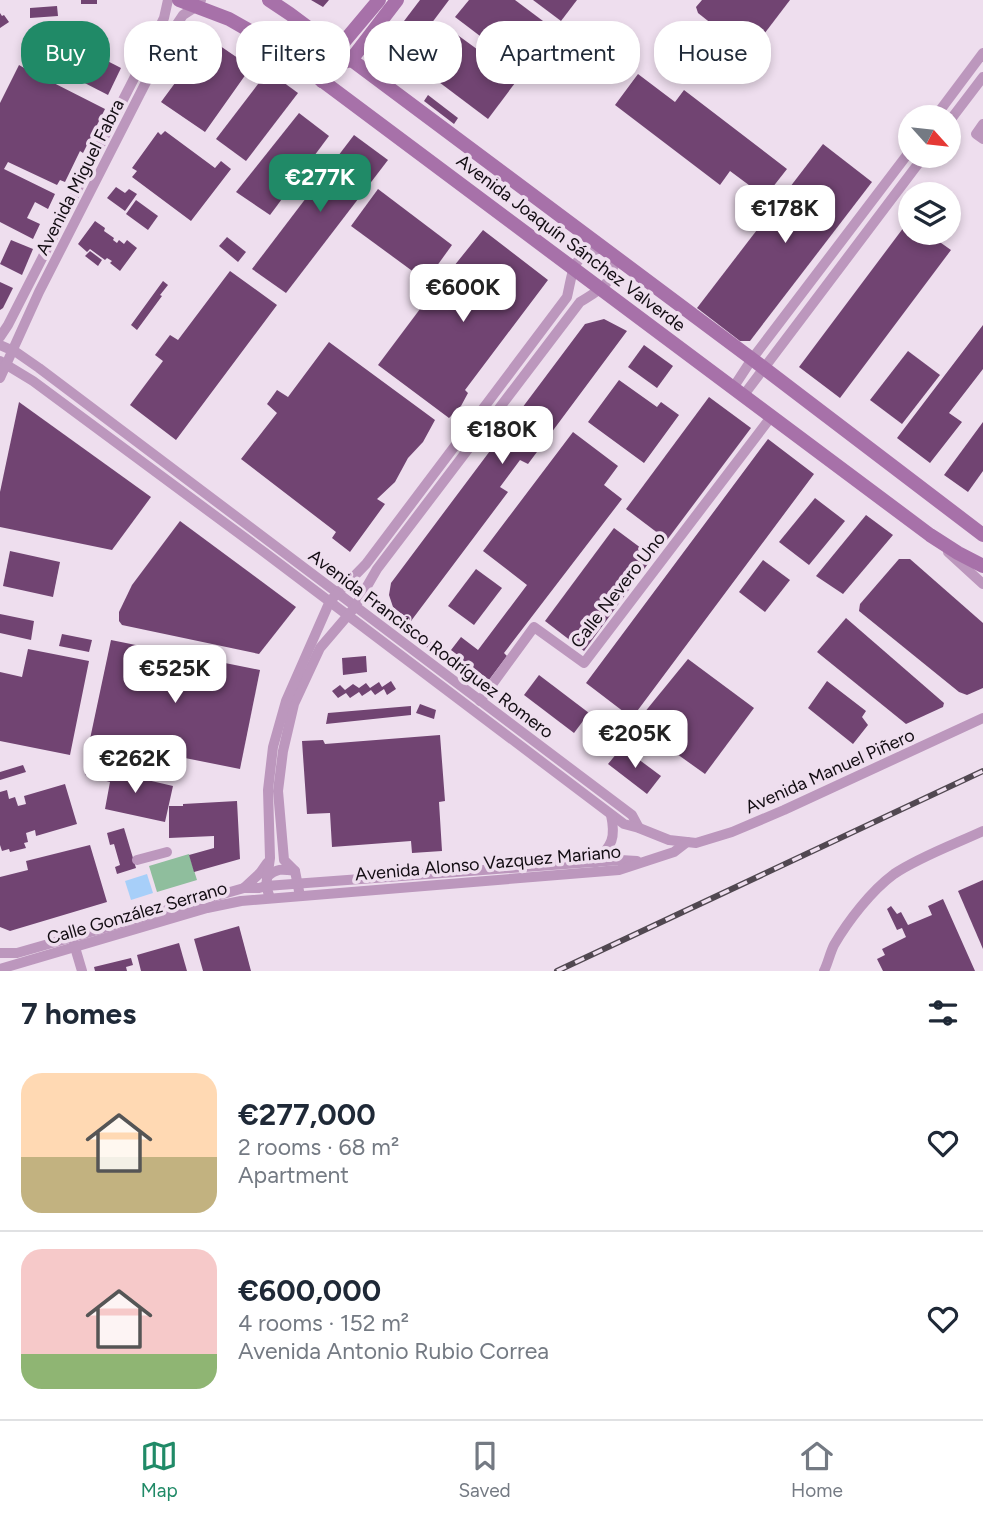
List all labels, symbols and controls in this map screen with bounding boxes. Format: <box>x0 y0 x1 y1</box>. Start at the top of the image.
chip: Buy <box>21 21 110 84</box>
chip: Rent <box>124 21 222 84</box>
chip: Filters <box>236 21 350 84</box>
chip: New <box>364 21 462 84</box>
chip: Apartment <box>476 21 640 84</box>
chip: House <box>654 21 771 84</box>
street label: Avenida Miguel Fabra <box>31 95 129 259</box>
north arrow <box>898 105 961 168</box>
map controls <box>898 105 961 245</box>
street label: Avenida Joaquín Sánchez Valverde <box>452 150 690 336</box>
pin: €277K <box>271 154 369 214</box>
text: €277K <box>285 163 355 191</box>
button: layers <box>898 182 961 245</box>
pin: €178K <box>736 186 834 245</box>
text: €178K <box>751 194 819 222</box>
pin: €600K <box>414 264 512 324</box>
text: €600K <box>426 273 500 301</box>
pin: €180K <box>453 406 551 466</box>
text: €180K <box>467 415 537 443</box>
street label: Calle Nevero Uno <box>566 528 670 652</box>
street label: Avenida Francisco Rodríguez Romero <box>304 545 558 743</box>
pin: €525K <box>126 646 224 705</box>
text: €525K <box>139 654 211 682</box>
pin: €205K <box>586 710 684 770</box>
text: €205K <box>599 719 671 747</box>
street label: Avenida Manuel Piñero <box>742 724 918 818</box>
pin: €262K <box>86 736 184 795</box>
text: €262K <box>99 744 171 772</box>
street label: Avenida Alonso Vazquez Mariano <box>354 840 622 886</box>
street label: Calle González Serrano <box>44 877 230 949</box>
icon: filters <box>924 994 962 1032</box>
text: 7 homes <box>21 995 136 1032</box>
text: €277,000 <box>238 1096 376 1133</box>
icon: home <box>77 1101 161 1185</box>
icon: heart <box>924 1124 962 1162</box>
text: 2 rooms · 68 m² <box>238 1133 399 1161</box>
text: Apartment <box>238 1161 349 1189</box>
text: €600,000 <box>238 1272 381 1309</box>
icon: home <box>77 1277 161 1361</box>
icon: heart <box>924 1300 962 1338</box>
text: 4 rooms · 152 m² <box>238 1309 409 1337</box>
text: Avenida Antonio Rubio Correa <box>238 1337 549 1365</box>
tab: Map <box>140 1437 178 1502</box>
tab: Saved <box>458 1437 511 1502</box>
tab: Home <box>791 1437 843 1502</box>

